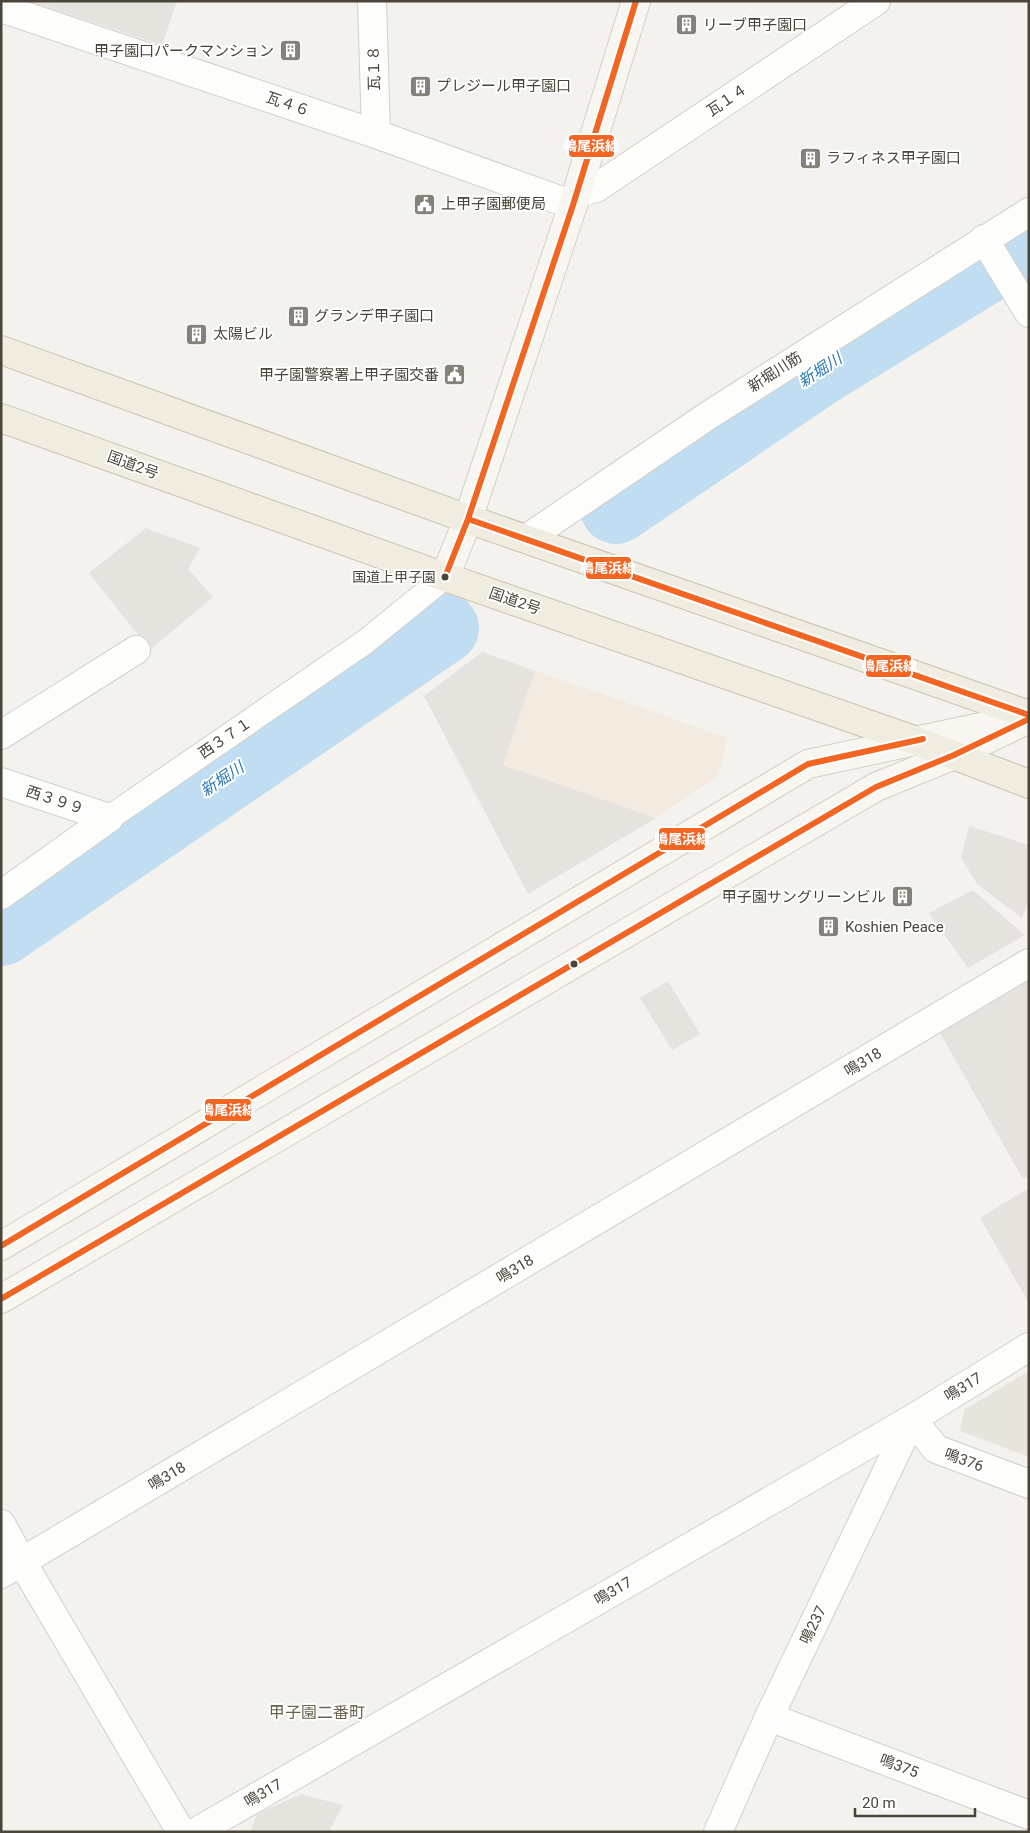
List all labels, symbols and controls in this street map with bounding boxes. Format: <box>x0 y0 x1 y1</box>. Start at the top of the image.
building icon: リーブ甲子園口 <box>675 13 699 37</box>
place label: リーブ甲子園口 <box>703 16 807 34</box>
building icon: 甲子園口パークマンション <box>278 39 302 63</box>
place label: 甲子園口パークマンション <box>94 42 274 60</box>
street label: 瓦１８ <box>365 45 383 91</box>
building icon: プレジール甲子園口 <box>408 74 432 98</box>
place label: プレジール甲子園口 <box>436 77 571 95</box>
street label: 瓦１４ <box>703 80 751 120</box>
street label: 瓦４６ <box>264 88 312 120</box>
line badge: 鳴尾浜線 <box>568 134 615 158</box>
text: 鳴尾浜線 <box>563 138 619 154</box>
building icon: ラフィネス甲子園口 <box>798 146 822 170</box>
place label: ラフィネス甲子園口 <box>826 149 961 167</box>
public building icon: 上甲子園郵便局 <box>413 192 437 216</box>
place label: 上甲子園郵便局 <box>441 195 546 213</box>
building icon: グランデ甲子園口 <box>286 304 310 328</box>
place label: グランデ甲子園口 <box>314 307 434 325</box>
building icon: 太陽ビル <box>185 322 209 346</box>
place label: 太陽ビル <box>213 325 273 343</box>
street label: 新堀川筋 <box>745 348 805 396</box>
water label: 新堀川 <box>795 348 847 391</box>
public building icon: 甲子園警察署上甲子園交番 <box>443 363 467 387</box>
place label: 甲子園警察署上甲子園交番 <box>259 366 439 384</box>
street label: 国道2号 <box>105 447 161 483</box>
line badge: 鳴尾浜線 <box>585 556 632 580</box>
text: 鳴尾浜線 <box>580 560 636 576</box>
place label: 国道上甲子園 <box>352 569 436 585</box>
marker: 国道上甲子園 <box>440 572 450 582</box>
street label: 国道2号 <box>487 584 543 618</box>
line badge: 鳴尾浜線 <box>865 654 912 678</box>
text: 鳴尾浜線 <box>861 658 917 674</box>
street label: 西３７１ <box>195 714 255 762</box>
water label: 新堀川 <box>197 757 249 800</box>
street label: 西３９９ <box>24 782 86 818</box>
line badge: 鳴尾浜線 <box>658 827 706 851</box>
text: 鳴尾浜線 <box>654 831 710 847</box>
building icon: 甲子園サングリーンビル <box>890 885 914 909</box>
place label: 甲子園サングリーンビル <box>722 888 886 906</box>
building icon: Koshien Peace <box>817 915 841 939</box>
place label: Koshien Peace <box>845 918 944 936</box>
unlabelled marker <box>569 959 579 969</box>
street label: 鳴318 <box>841 1044 885 1080</box>
line badge: 鳴尾浜線 <box>204 1098 252 1122</box>
text: 鳴尾浜線 <box>200 1102 256 1118</box>
street label: 鳴318 <box>493 1251 537 1287</box>
street label: 鳴317 <box>941 1369 985 1405</box>
street label: 鳴376 <box>942 1445 986 1475</box>
street label: 鳴318 <box>145 1458 189 1494</box>
street label: 鳴317 <box>591 1573 635 1609</box>
street label: 鳴237 <box>796 1603 830 1647</box>
district label: 甲子園二番町 <box>269 1703 365 1722</box>
street label: 鳴375 <box>877 1750 921 1782</box>
street label: 鳴317 <box>241 1775 285 1811</box>
scale bar <box>855 1786 975 1818</box>
text: 20 m <box>862 1794 896 1812</box>

